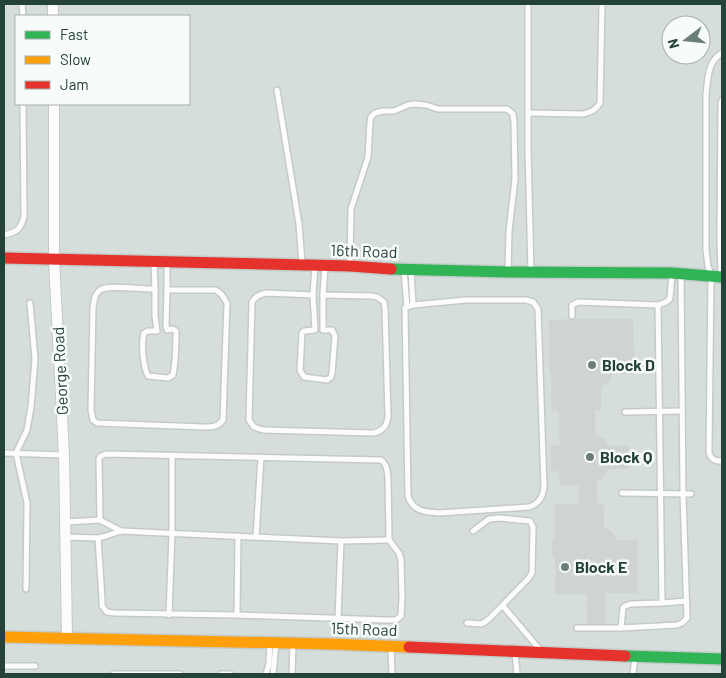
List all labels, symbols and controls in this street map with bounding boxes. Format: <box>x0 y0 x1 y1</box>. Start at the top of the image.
legend <box>15 15 190 105</box>
north arrow <box>661 15 711 65</box>
text: Fast <box>60 25 88 43</box>
text: N <box>664 37 682 51</box>
text: Slow <box>60 50 91 68</box>
text: Jam <box>60 75 89 93</box>
street label: 16th Road <box>330 240 398 261</box>
street label: George Road <box>48 326 71 416</box>
place label: Block D <box>602 355 655 374</box>
marker: Block D <box>586 359 598 371</box>
place label: Block Q <box>600 447 653 466</box>
marker: Block Q <box>584 451 596 463</box>
place label: Block E <box>575 557 627 576</box>
marker: Block E <box>559 561 571 573</box>
street label: 15th Road <box>330 618 398 639</box>

